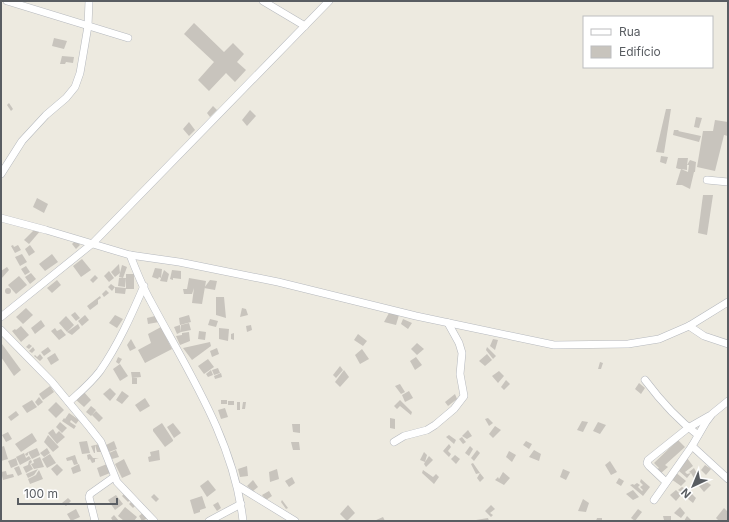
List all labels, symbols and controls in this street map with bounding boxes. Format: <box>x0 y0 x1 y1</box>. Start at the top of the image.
legend <box>583 16 713 68</box>
text: Rua <box>619 24 641 39</box>
text: Edifício <box>619 44 661 59</box>
north arrow <box>673 466 713 506</box>
scale bar <box>18 480 117 506</box>
text: N <box>678 485 694 501</box>
text: 100 m <box>24 486 58 501</box>

